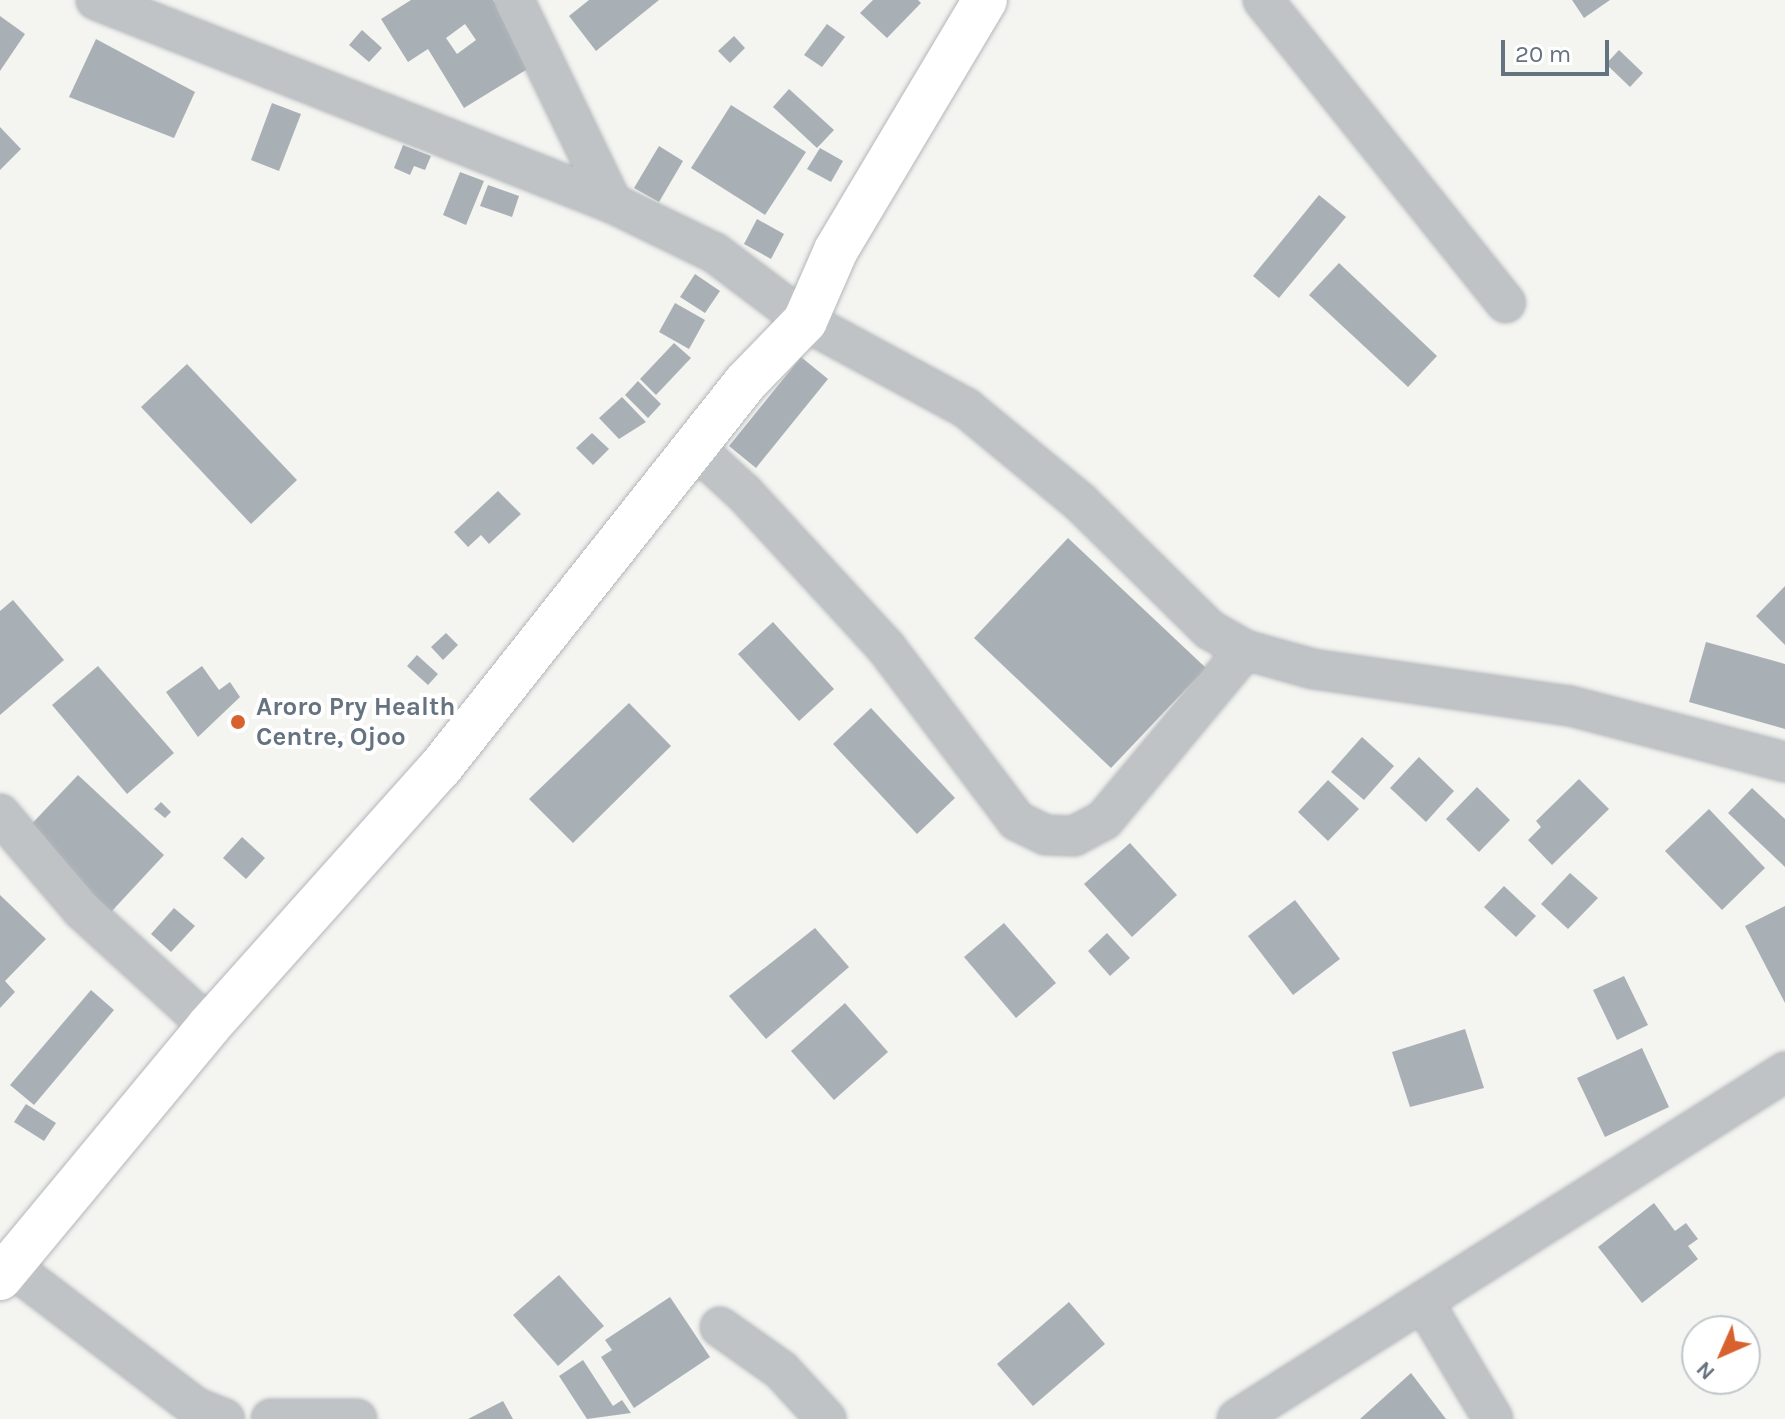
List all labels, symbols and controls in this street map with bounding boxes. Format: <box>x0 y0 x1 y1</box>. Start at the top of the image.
scale bar <box>1505 24 1613 74</box>
text: 20 m <box>1515 40 1571 68</box>
place label: Aroro Pry Health Centre, Ojoo <box>256 691 455 752</box>
marker: Aroro Pry Health Centre, Ojoo <box>227 711 249 733</box>
north arrow <box>1681 1315 1761 1395</box>
text: N <box>1691 1356 1720 1385</box>

